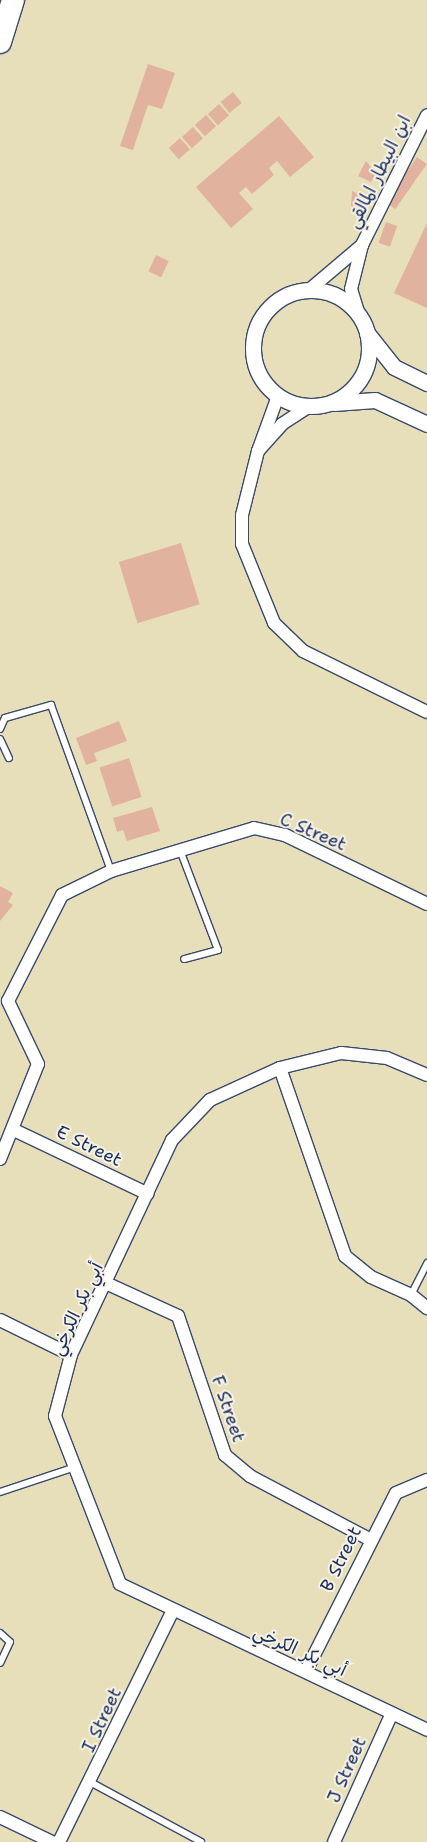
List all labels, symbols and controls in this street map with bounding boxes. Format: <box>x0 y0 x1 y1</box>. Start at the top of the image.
street label: ابن البيطار المالقي <box>342 112 416 232</box>
street label: C Street <box>277 808 349 856</box>
street label: E Street <box>53 1121 125 1171</box>
street label: أبي بكر الكرخي <box>46 1259 108 1359</box>
street label: F Street <box>207 1373 249 1445</box>
street label: B Street <box>316 1523 366 1595</box>
street label: أبي بكر الكرخي <box>250 1621 350 1681</box>
street label: I Street <box>78 1684 126 1756</box>
street label: J Street <box>323 1734 371 1806</box>

